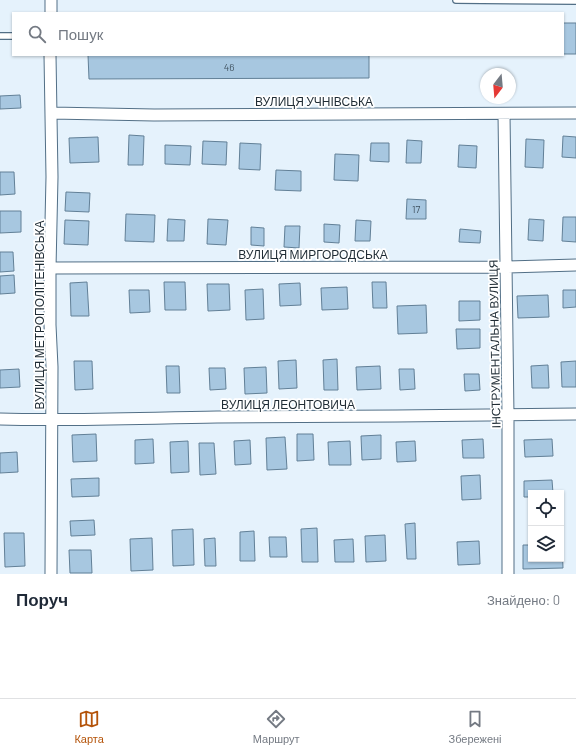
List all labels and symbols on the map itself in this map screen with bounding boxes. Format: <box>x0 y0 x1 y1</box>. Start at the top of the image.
house number: 46 <box>224 61 234 73</box>
north arrow <box>480 68 516 104</box>
street label: ВУЛИЦЯ УЧНІВСЬКА <box>255 94 373 109</box>
house number: 17 <box>412 203 420 215</box>
street label: ВУЛИЦЯ МЕТРОПОЛІТЕНІВСЬКА <box>32 220 47 410</box>
street label: ВУЛИЦЯ МИРГОРОДСЬКА <box>238 247 388 262</box>
street label: ІНСТРУМЕНТАЛЬНА ВУЛИЦЯ <box>486 260 503 428</box>
street label: ВУЛИЦЯ ЛЕОНТОВИЧА <box>221 397 355 412</box>

